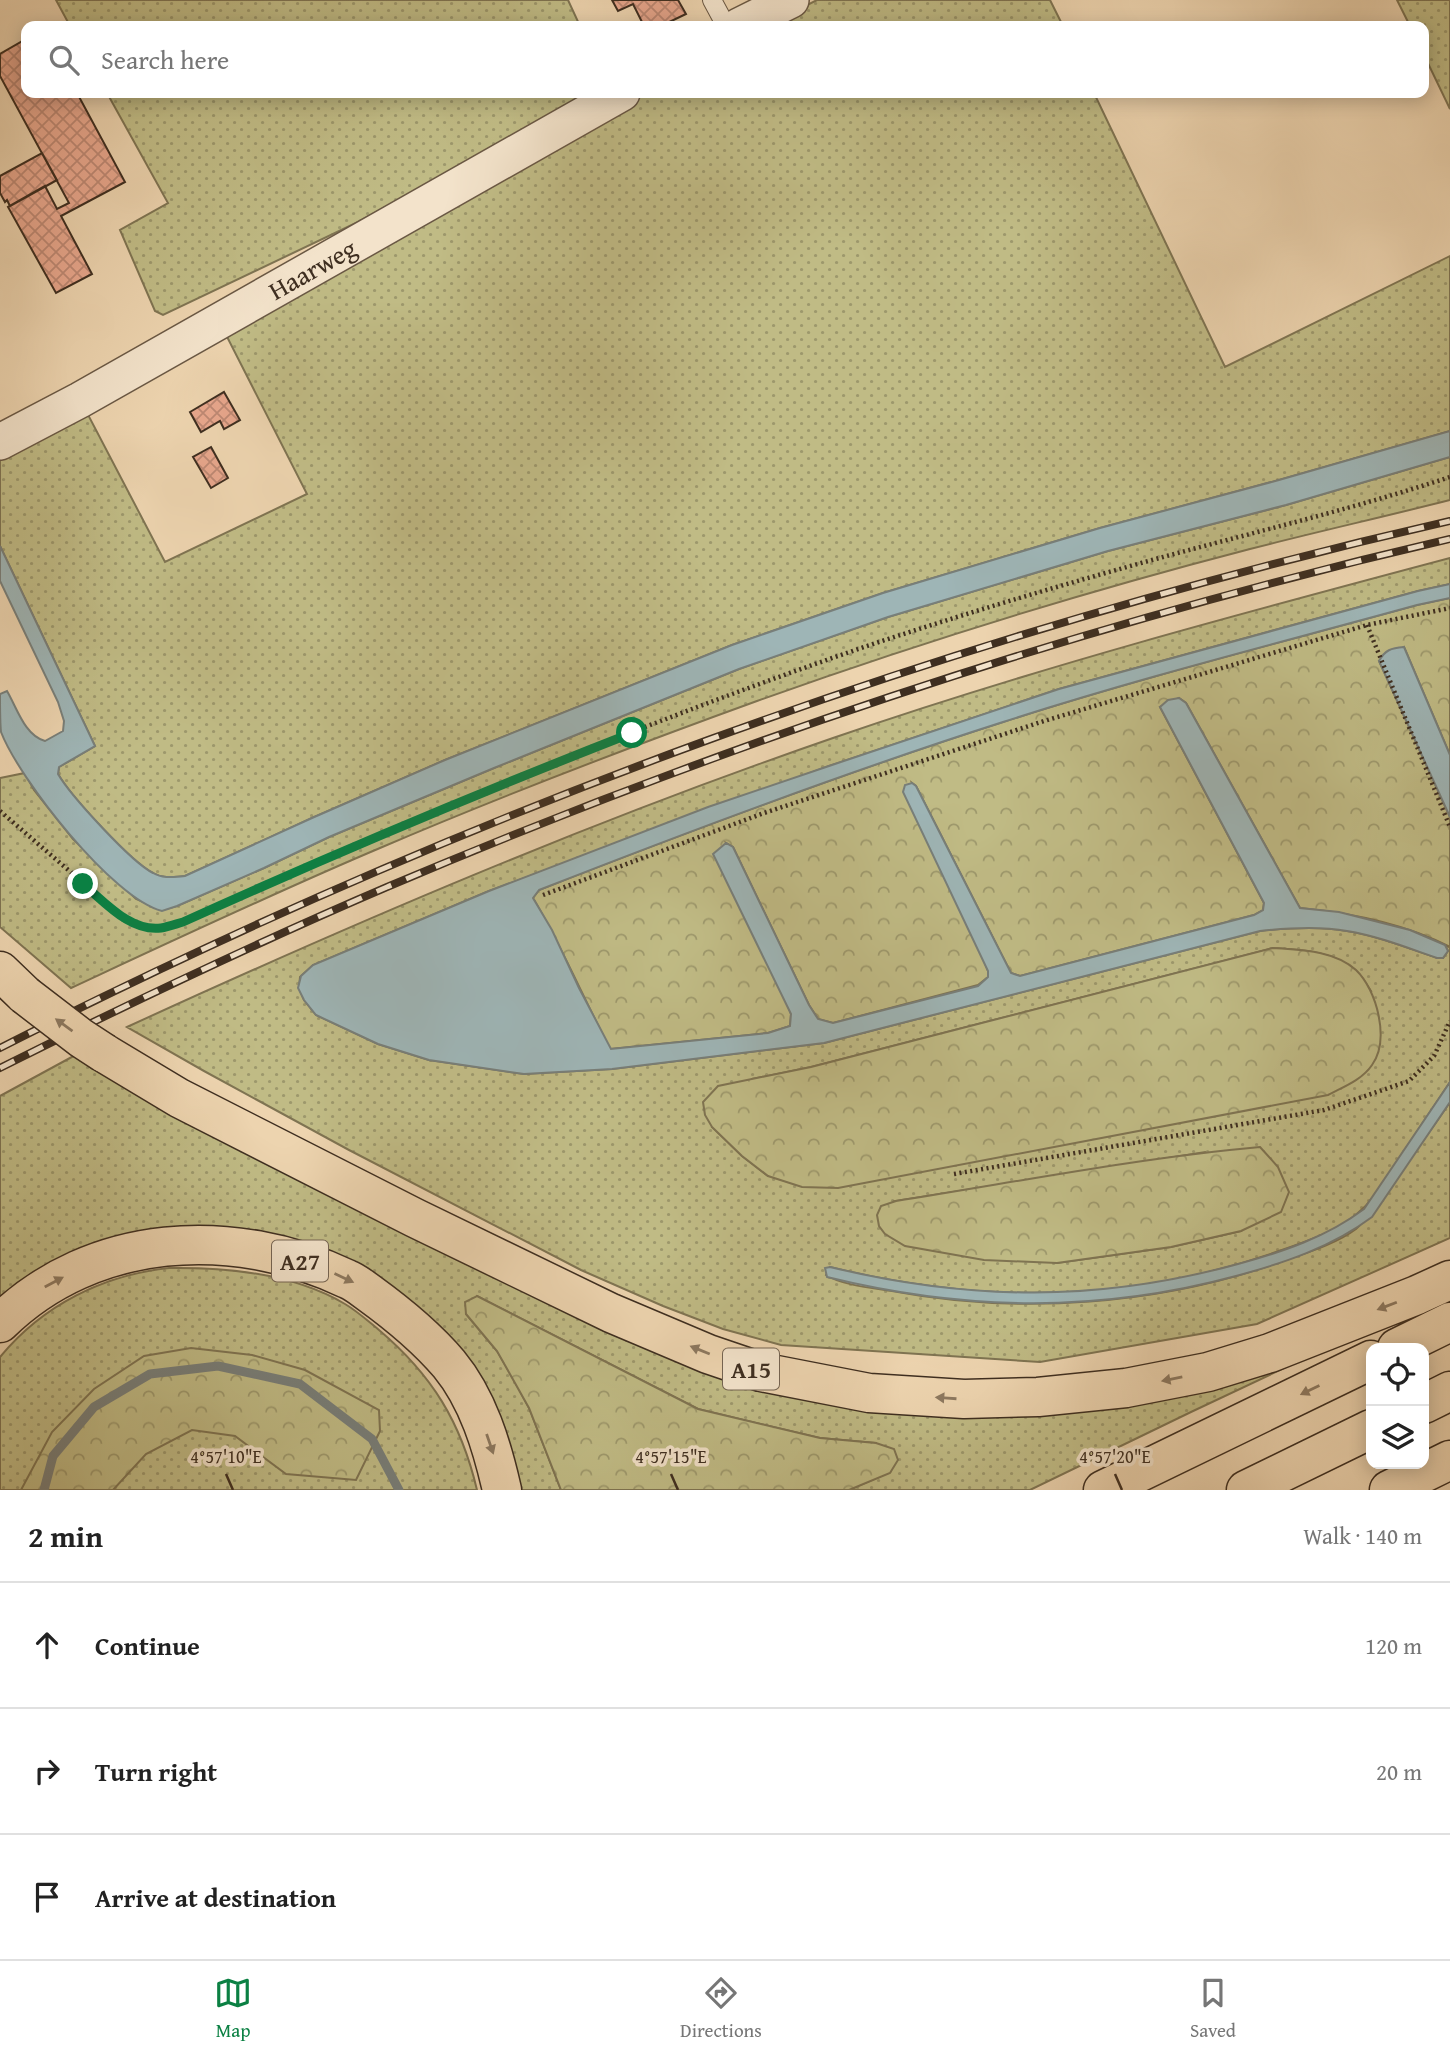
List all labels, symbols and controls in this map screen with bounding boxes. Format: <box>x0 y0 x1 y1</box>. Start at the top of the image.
search box <box>21 21 1429 98</box>
text: Search here <box>101 40 229 79</box>
icon: search <box>45 41 83 79</box>
street label: Haarweg <box>261 228 363 309</box>
route start <box>616 717 647 748</box>
route end <box>67 868 98 899</box>
one-way arrow <box>55 1019 73 1033</box>
road number: A27 <box>272 1240 328 1282</box>
one-way arrow <box>334 1272 354 1284</box>
one-way arrow <box>44 1276 64 1287</box>
one-way arrow <box>1377 1301 1398 1312</box>
map controls <box>1366 1343 1429 1469</box>
button: locate <box>1366 1343 1429 1406</box>
one-way arrow <box>690 1344 710 1356</box>
road number: A15 <box>723 1349 779 1390</box>
one-way arrow <box>1161 1373 1183 1384</box>
one-way arrow <box>1300 1385 1320 1396</box>
one-way arrow <box>935 1392 957 1403</box>
button: layers <box>1366 1406 1429 1469</box>
one-way arrow <box>485 1434 496 1455</box>
text: 4°57'10"E <box>190 1443 262 1470</box>
text: 4°57'15"E <box>635 1443 707 1470</box>
text: 4°57'20"E <box>1079 1443 1151 1470</box>
text: 2 min <box>28 1514 103 1558</box>
text: Walk · 140 m <box>1303 1519 1422 1552</box>
icon: ahead <box>28 1626 66 1664</box>
text: Continue <box>95 1626 200 1665</box>
text: 120 m <box>1365 1629 1422 1662</box>
icon: right <box>28 1752 66 1790</box>
text: Turn right <box>95 1752 217 1791</box>
text: 20 m <box>1376 1755 1422 1788</box>
icon: arrive <box>28 1878 66 1916</box>
text: Arrive at destination <box>95 1878 336 1917</box>
tab: Map <box>214 1974 252 2044</box>
tab: Directions <box>680 1974 762 2044</box>
tab: Saved <box>1190 1974 1236 2044</box>

